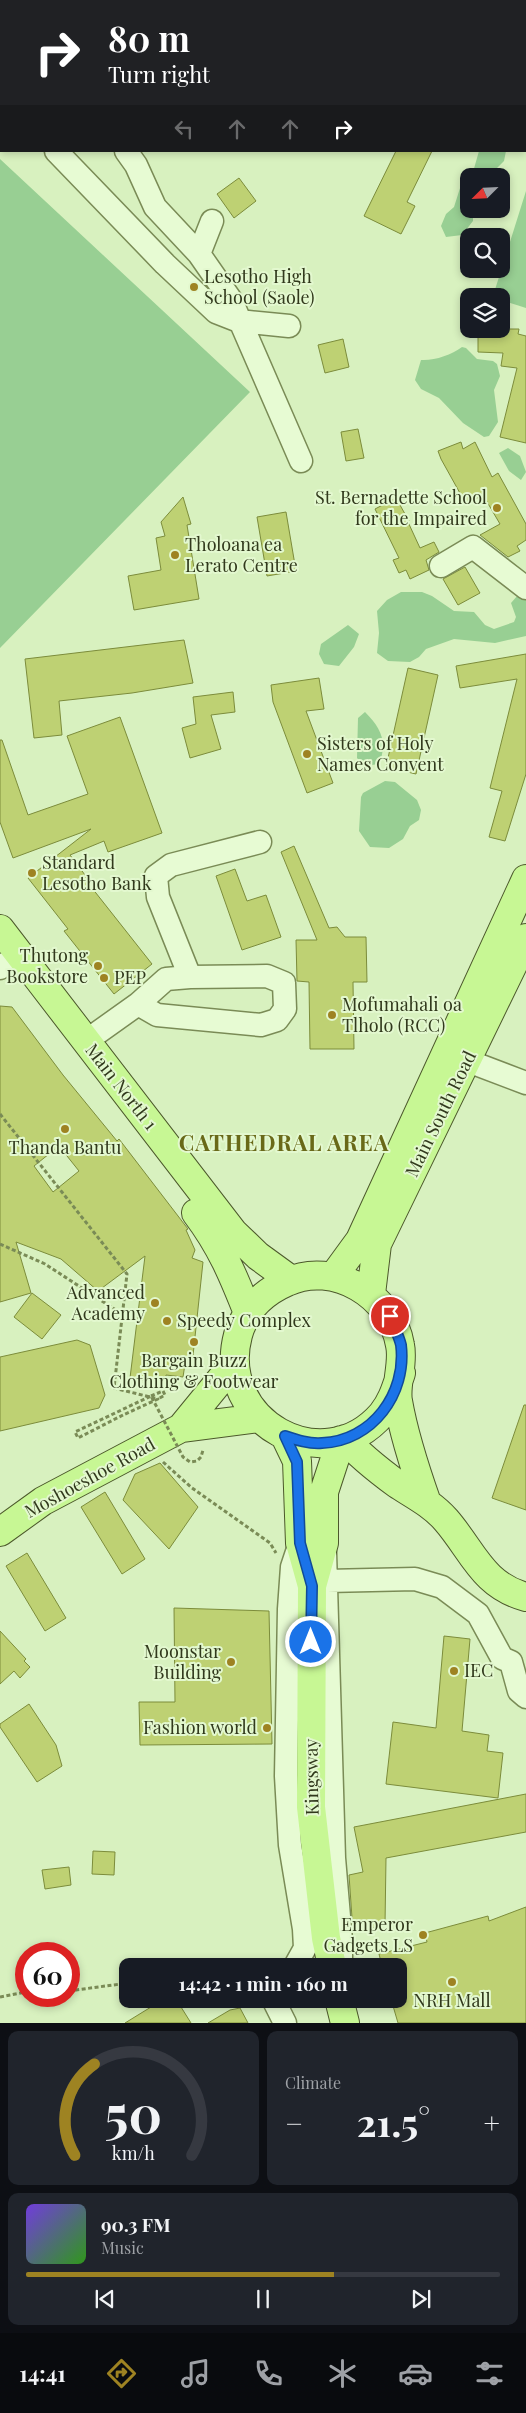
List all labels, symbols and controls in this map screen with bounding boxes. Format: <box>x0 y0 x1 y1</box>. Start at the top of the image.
text: 80 m <box>108 14 190 61</box>
icon: right <box>25 20 90 85</box>
text: Turn right <box>108 59 210 89</box>
icon: left <box>170 115 198 143</box>
icon: ahead <box>223 115 251 143</box>
icon: ahead <box>276 115 304 143</box>
icon: right <box>329 115 357 143</box>
north arrow <box>460 168 510 218</box>
map controls <box>460 168 510 338</box>
button: search <box>460 228 510 278</box>
place label: Lesotho High School (Saole) <box>204 264 315 309</box>
marker: Lesotho High School (Saole) <box>188 281 200 293</box>
button: layers <box>460 288 510 338</box>
place label: St. Bernadette School for the Impaired <box>315 485 488 530</box>
marker: St. Bernadette School for the Impaired <box>491 502 503 514</box>
place label: Tholoana ea Lerato Centre <box>185 532 298 577</box>
marker: Tholoana ea Lerato Centre <box>169 549 181 561</box>
place label: Sisters of Holy Names Convent <box>317 731 444 776</box>
marker: Sisters of Holy Names Convent <box>301 748 313 760</box>
place label: Standard Lesotho Bank <box>42 850 152 895</box>
marker: Standard Lesotho Bank <box>26 867 38 879</box>
place label: Thutong Bookstore <box>6 943 88 988</box>
marker: Thutong Bookstore <box>92 960 104 972</box>
place label: PEP <box>114 965 146 989</box>
marker: PEP <box>98 972 110 984</box>
place label: Mofumahali oa Tlholo (RCC) <box>342 992 462 1037</box>
marker: Mofumahali oa Tlholo (RCC) <box>326 1009 338 1021</box>
street label: Main North 1 <box>80 1038 163 1135</box>
street label: Main South Road <box>399 1046 481 1181</box>
marker: Thanda Bantu <box>59 1123 71 1135</box>
district label: CATHEDRAL AREA <box>179 1127 389 1157</box>
place label: Thanda Bantu <box>9 1135 122 1159</box>
place label: Advanced Academy <box>65 1280 146 1325</box>
pin <box>369 1295 411 1337</box>
marker: Advanced Academy <box>149 1297 161 1309</box>
icon: arrive <box>376 1302 404 1330</box>
place label: Speedy Complex <box>177 1308 311 1332</box>
marker: Speedy Complex <box>161 1315 173 1327</box>
marker: Bargain Buzz Clothing & Footwear <box>188 1336 200 1348</box>
place label: Bargain Buzz Clothing & Footwear <box>109 1348 279 1393</box>
street label: Moshoeshoe Road <box>20 1431 160 1523</box>
position arrow <box>284 1615 336 1667</box>
place label: Moonstar Building <box>144 1639 221 1684</box>
marker: Moonstar Building <box>225 1656 237 1668</box>
place label: IEC <box>464 1658 493 1682</box>
marker: IEC <box>448 1665 460 1677</box>
place label: Fashion world <box>143 1715 258 1739</box>
marker: Fashion world <box>261 1722 273 1734</box>
street label: Kingsway <box>298 1738 324 1816</box>
place label: Emperor Gadgets LS <box>323 1912 413 1957</box>
marker: Emperor Gadgets LS <box>417 1929 429 1941</box>
speed limit sign: 60 <box>15 1942 80 2007</box>
text: 14:42 · 1 min · 160 m <box>178 1970 348 1996</box>
marker: NRH Mall <box>446 1976 458 1988</box>
place label: NRH Mall <box>413 1988 491 2012</box>
text: Climate <box>285 2072 341 2093</box>
text: 50 <box>105 2078 162 2147</box>
text: 21.5° <box>357 2096 430 2147</box>
text: − <box>285 2104 303 2141</box>
text: + <box>484 2104 500 2141</box>
text: km/h <box>112 2141 155 2164</box>
text: 90.3 FM <box>101 2211 171 2237</box>
text: Music <box>101 2237 144 2258</box>
icon: previous <box>91 2285 119 2313</box>
icon: pause <box>249 2285 277 2313</box>
icon: next <box>407 2285 435 2313</box>
icon: directions <box>104 2356 139 2391</box>
icon: music <box>178 2356 213 2391</box>
icon: phone <box>251 2356 286 2391</box>
icon: climate <box>325 2356 360 2391</box>
icon: car <box>398 2356 433 2391</box>
icon: filters <box>472 2356 507 2391</box>
text: 14:41 <box>19 2358 66 2388</box>

